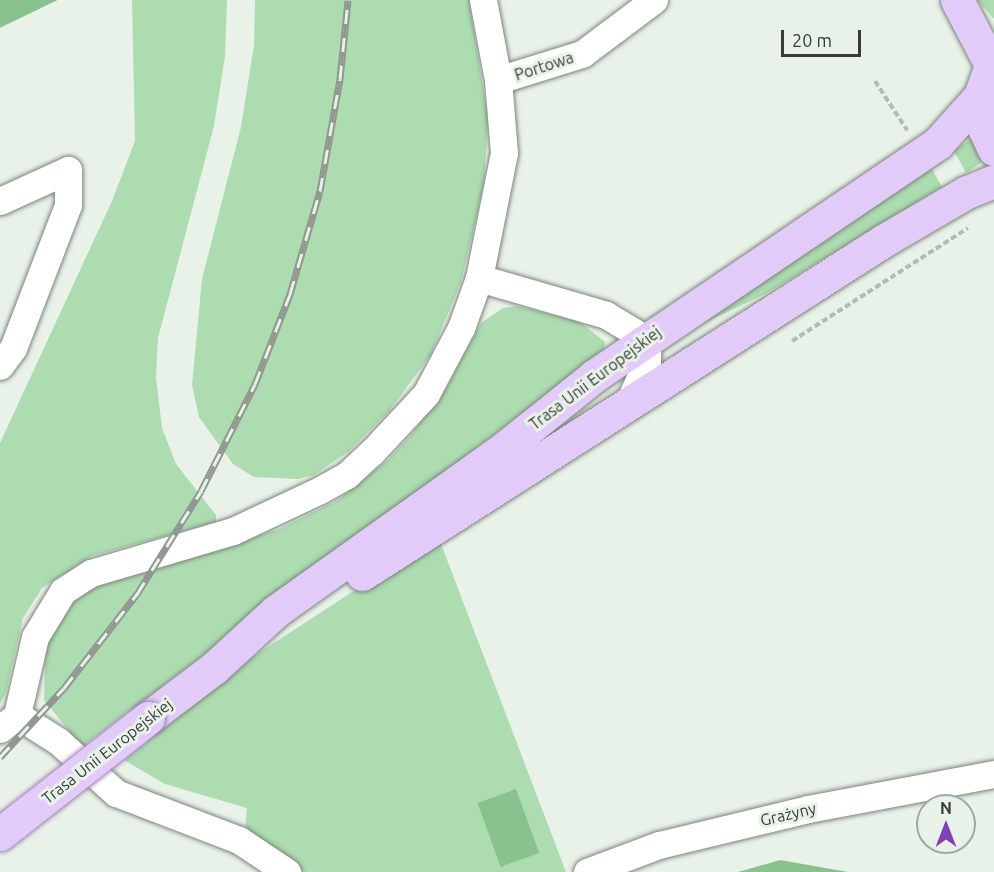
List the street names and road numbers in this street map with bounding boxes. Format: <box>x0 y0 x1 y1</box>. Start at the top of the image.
street label: Portowa <box>512 47 576 85</box>
street label: Trasa Unii Europejskiej <box>525 322 665 434</box>
street label: Trasa Unii Europejskiej <box>38 694 176 808</box>
street label: Grażyny <box>758 798 818 830</box>

